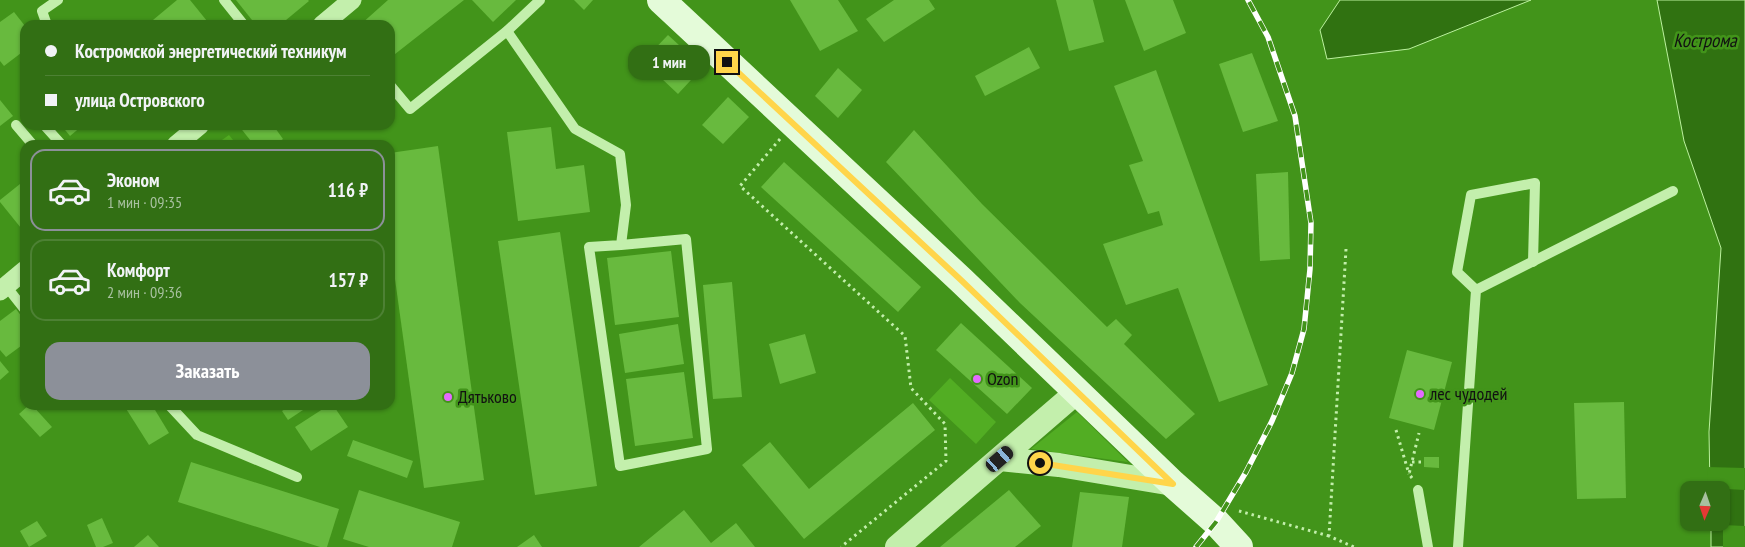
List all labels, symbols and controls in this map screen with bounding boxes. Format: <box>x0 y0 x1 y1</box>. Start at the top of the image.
water label: Кострома <box>1673 28 1738 52</box>
text: Костромской энергетический техникум <box>75 39 347 63</box>
callout: 1 мин <box>627 44 710 80</box>
route end <box>716 51 738 73</box>
text: 1 мин <box>652 52 686 72</box>
text: улица Островского <box>75 88 205 112</box>
icon: car <box>47 168 92 213</box>
text: Эконом <box>107 168 160 192</box>
text: 116 ₽ <box>328 178 368 202</box>
text: 1 мин · 09:35 <box>107 192 182 212</box>
icon: car <box>47 258 92 303</box>
text: Комфорт <box>107 258 170 282</box>
text: 157 ₽ <box>329 268 368 292</box>
text: 2 мин · 09:36 <box>107 282 182 302</box>
button: Заказать <box>45 342 370 400</box>
place label: Ozon <box>987 367 1019 390</box>
marker: Ozon <box>971 373 983 385</box>
place label: лес чудодей <box>1429 382 1507 405</box>
place label: Дятьково <box>458 385 517 408</box>
marker: лес чудодей <box>1414 388 1426 400</box>
marker: Дятьково <box>442 391 454 403</box>
car <box>983 443 1016 475</box>
route start <box>1029 452 1051 474</box>
north arrow <box>1680 481 1730 531</box>
map controls <box>1680 481 1730 531</box>

